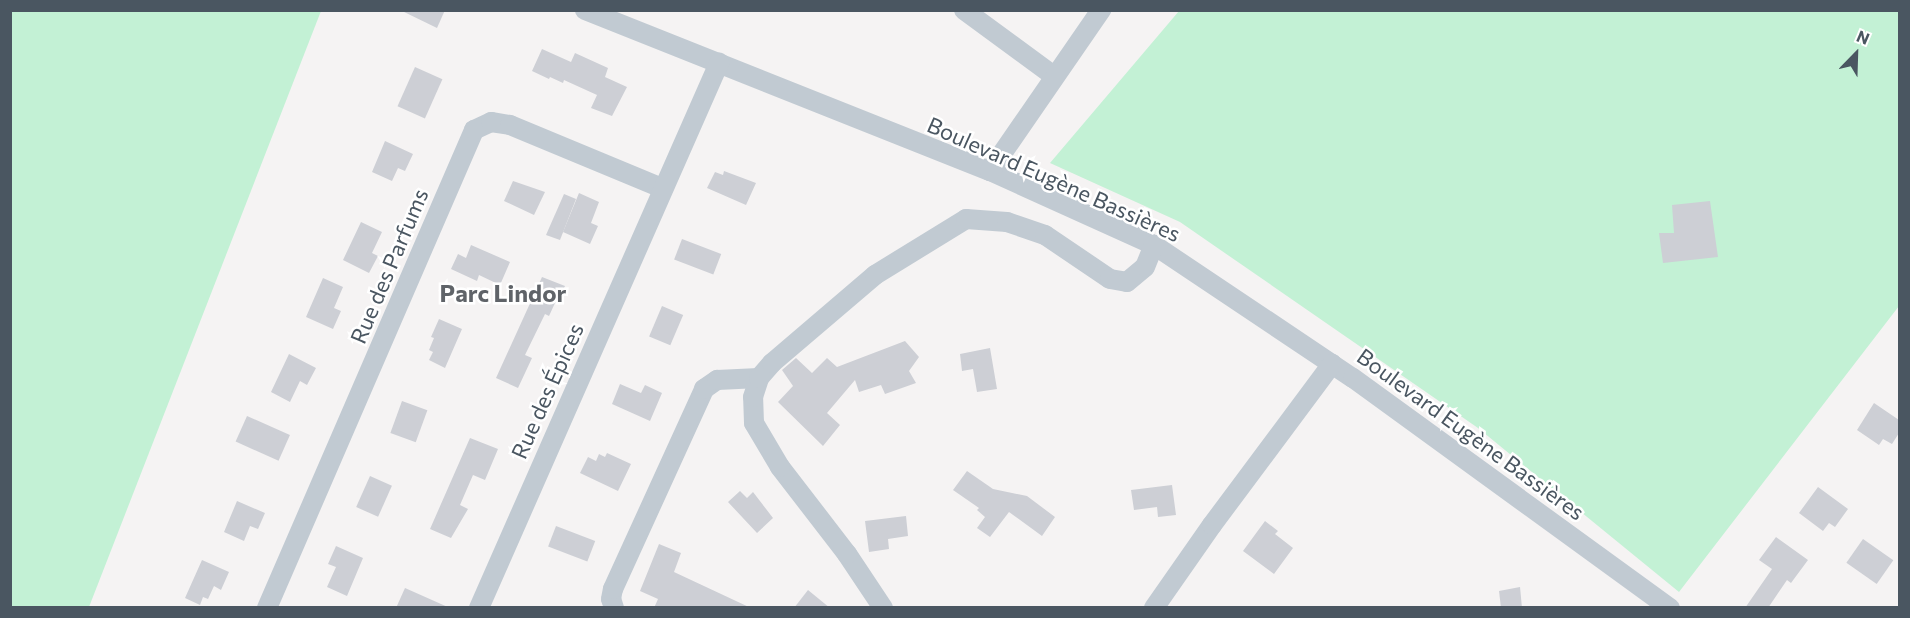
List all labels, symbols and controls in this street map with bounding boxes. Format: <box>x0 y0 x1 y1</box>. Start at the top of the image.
north arrow <box>1826 24 1886 84</box>
text: N <box>1854 26 1872 48</box>
street label: Boulevard Eugène Bassières <box>923 111 1185 247</box>
street label: Rue des Parfums <box>345 185 433 347</box>
district label: Parc Lindor <box>440 279 566 307</box>
street label: Rue des Épices <box>505 319 589 463</box>
street label: Boulevard Eugène Bassières <box>1352 343 1590 525</box>

